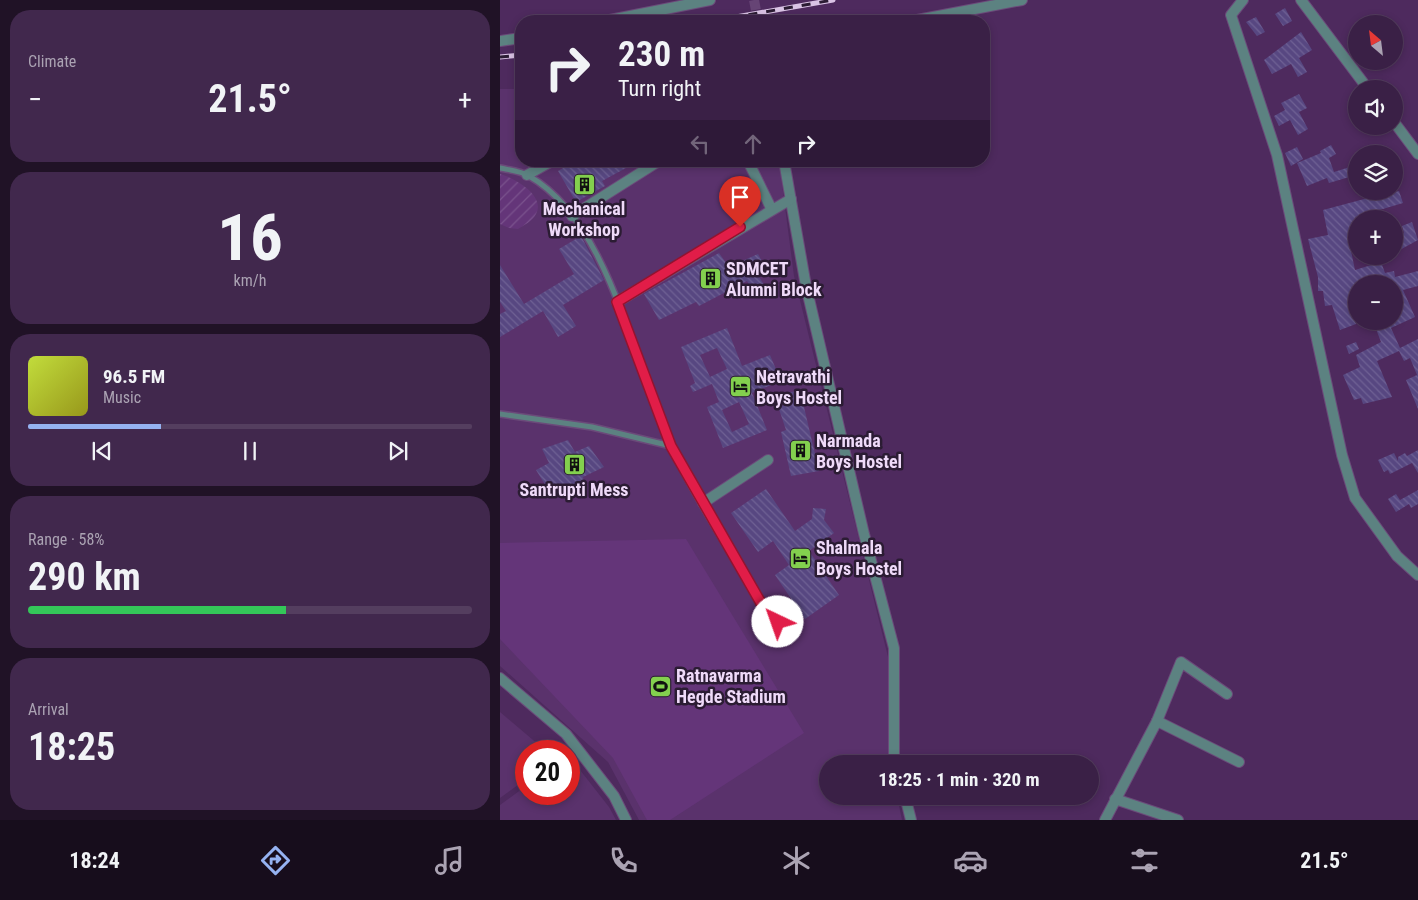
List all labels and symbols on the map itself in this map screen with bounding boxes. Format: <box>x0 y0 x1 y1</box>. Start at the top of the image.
north arrow <box>1348 15 1402 70</box>
building icon: Mechanical Workshop <box>572 172 596 196</box>
pin <box>719 176 761 227</box>
place label: Mechanical Workshop <box>543 198 625 240</box>
place label: SDMCET Alumni Block <box>726 258 822 300</box>
building icon: SDMCET Alumni Block <box>698 267 722 291</box>
place label: Netravathi Boys Hostel <box>756 366 842 408</box>
hotel icon: Netravathi Boys Hostel <box>728 375 752 399</box>
place label: Narmada Boys Hostel <box>816 430 902 472</box>
building icon: Narmada Boys Hostel <box>788 439 812 463</box>
building icon: Santrupti Mess <box>562 453 586 477</box>
place label: Santrupti Mess <box>519 479 629 500</box>
place label: Shalmala Boys Hostel <box>816 537 902 579</box>
hotel icon: Shalmala Boys Hostel <box>788 546 812 570</box>
position arrow <box>751 595 803 647</box>
place label: Ratnavarma Hegde Stadium <box>676 665 786 707</box>
sports icon: Ratnavarma Hegde Stadium <box>648 674 672 698</box>
speed limit sign: 20 <box>515 740 580 805</box>

